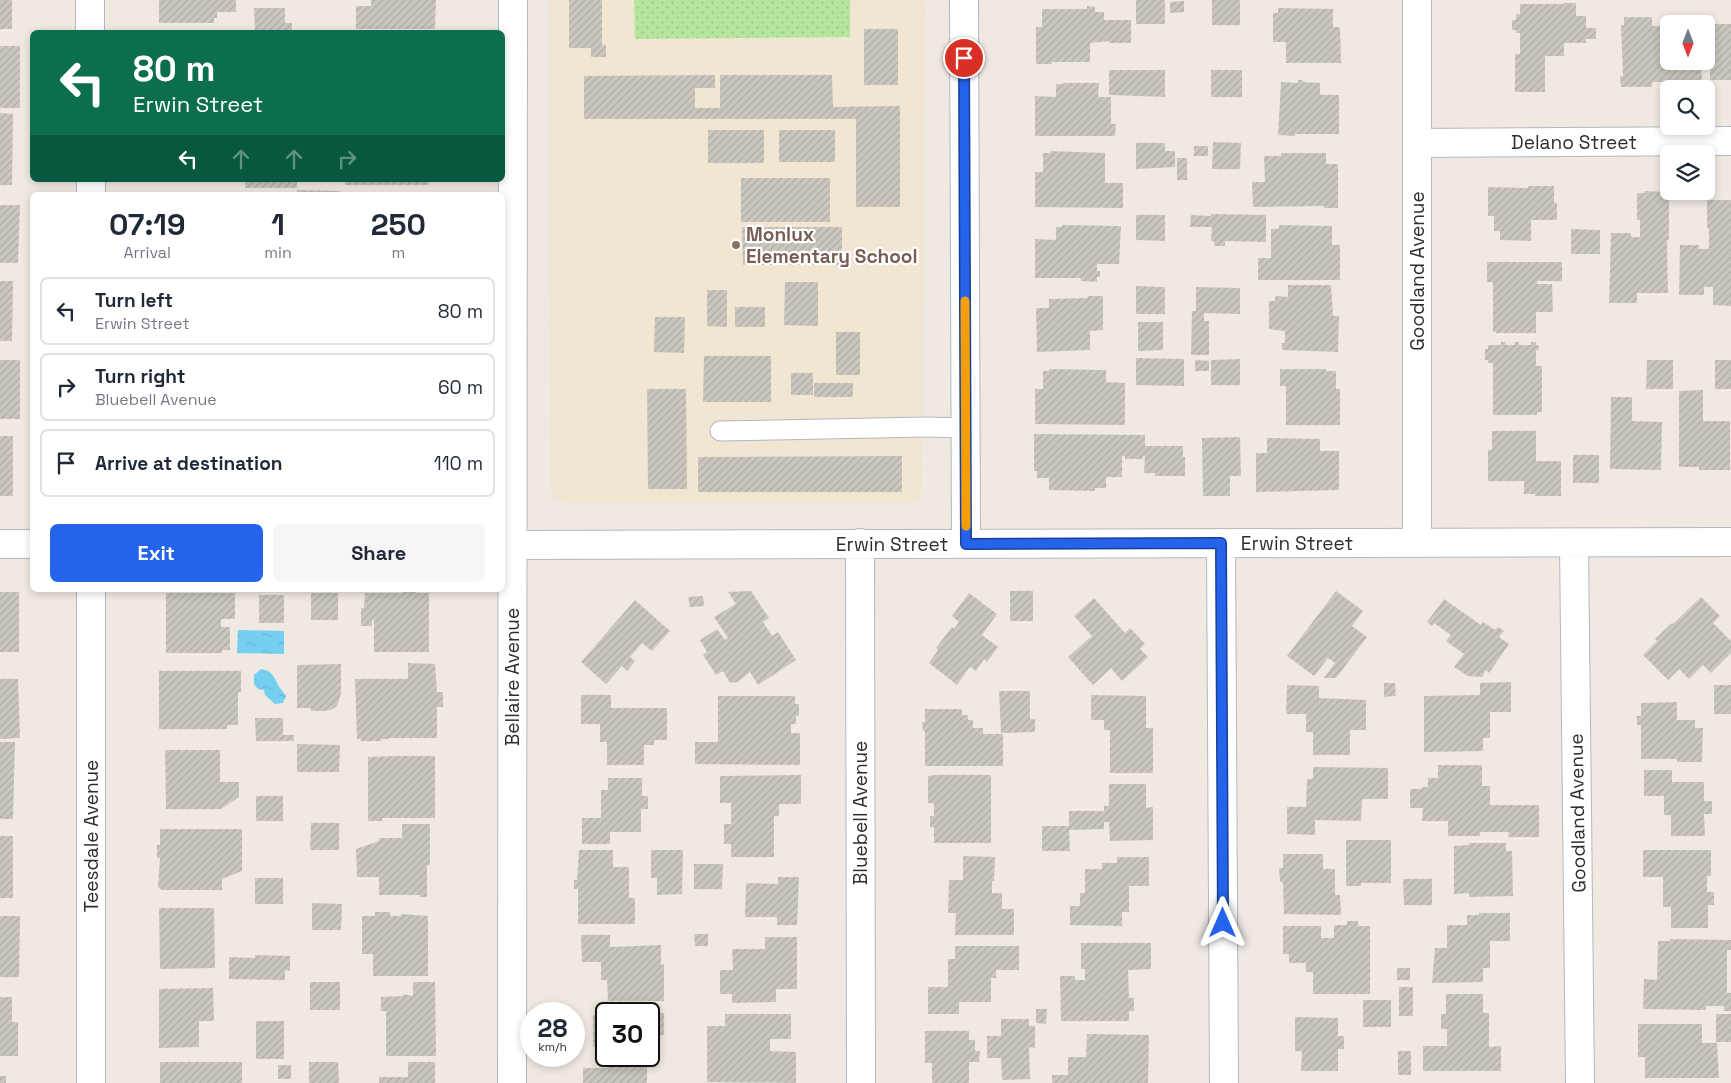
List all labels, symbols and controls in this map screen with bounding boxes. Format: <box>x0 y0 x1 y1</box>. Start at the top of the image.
north arrow <box>1660 15 1715 70</box>
map controls <box>1660 15 1715 200</box>
pin <box>943 37 985 79</box>
icon: arrive <box>950 44 978 72</box>
text: 80 m <box>133 47 215 91</box>
icon: left <box>50 50 115 115</box>
button: search <box>1660 80 1715 135</box>
text: Erwin Street <box>133 90 263 118</box>
street label: Delano Street <box>1511 130 1637 155</box>
icon: left <box>174 145 202 173</box>
icon: ahead <box>227 145 255 173</box>
icon: ahead <box>280 145 308 173</box>
icon: right <box>333 145 361 173</box>
button: layers <box>1660 145 1715 200</box>
street label: Goodland Avenue <box>1405 191 1430 351</box>
text: 07:19 <box>109 205 185 244</box>
text: 1 <box>271 205 285 244</box>
text: 250 <box>371 205 426 244</box>
place label: Monlux Elementary School <box>746 222 918 269</box>
marker: Monlux Elementary School <box>730 239 742 251</box>
text: Arrival <box>123 242 171 263</box>
text: min <box>264 242 292 263</box>
text: m <box>392 242 405 263</box>
text: Turn left <box>95 288 173 313</box>
icon: left <box>52 297 80 325</box>
text: 80 m <box>438 299 483 324</box>
text: Erwin Street <box>95 313 190 334</box>
text: Turn right <box>95 364 185 389</box>
icon: right <box>52 373 80 401</box>
text: 60 m <box>438 375 483 400</box>
text: Bluebell Avenue <box>95 389 217 410</box>
icon: arrive <box>52 449 80 477</box>
text: Arrive at destination <box>95 451 283 476</box>
text: 110 m <box>434 451 483 476</box>
button: Exit <box>50 524 263 582</box>
button: Share <box>273 524 485 582</box>
street label: Erwin Street <box>1241 531 1353 556</box>
street label: Erwin Street <box>836 532 948 557</box>
street label: Bellaire Avenue <box>500 608 525 746</box>
street label: Goodland Avenue <box>1564 733 1591 893</box>
street label: Bluebell Avenue <box>848 741 873 885</box>
street label: Teesdale Avenue <box>79 760 104 912</box>
position arrow <box>1196 896 1248 948</box>
speed limit sign: 30 <box>595 1002 660 1067</box>
text: 28 <box>538 1012 567 1044</box>
text: km/h <box>538 1039 567 1055</box>

